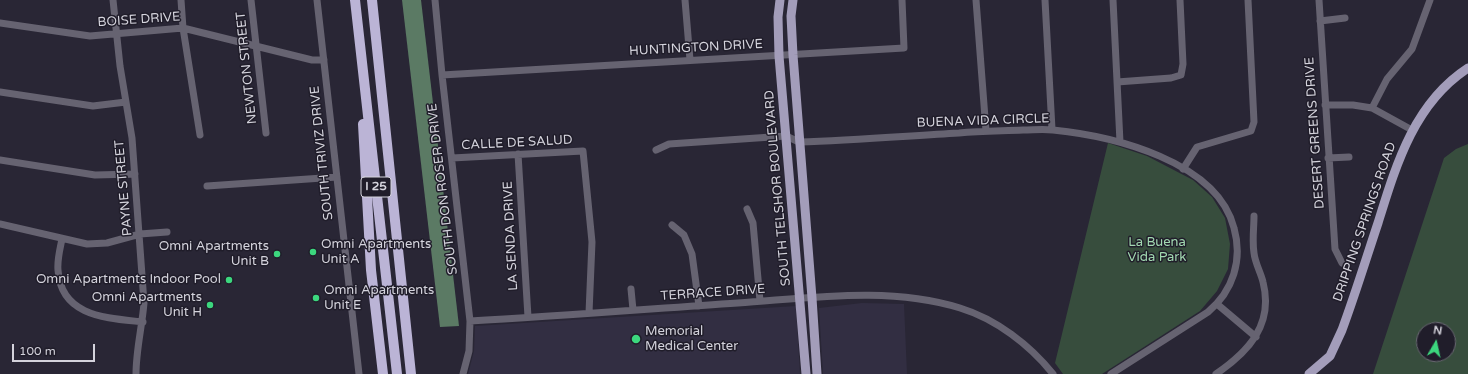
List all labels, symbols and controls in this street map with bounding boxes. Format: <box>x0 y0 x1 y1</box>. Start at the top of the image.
street label: BOISE DRIVE <box>97 9 181 31</box>
street label: NEWTON STREET <box>233 11 261 125</box>
street label: HUNTINGTON DRIVE <box>629 37 763 59</box>
street label: DESERT GREENS DRIVE <box>1302 56 1328 210</box>
street label: SOUTH TRIVIZ DRIVE <box>307 85 337 221</box>
street label: SOUTH TELSHOR BOULEVARD <box>762 89 794 287</box>
street label: SOUTH DON ROSER DRIVE <box>425 102 461 276</box>
street label: BUENA VIDA CIRCLE <box>916 111 1050 131</box>
street label: CALLE DE SALUD <box>461 132 573 154</box>
street label: PAYNE STREET <box>112 139 136 237</box>
street label: DRIPPING SPRINGS ROAD <box>1330 140 1400 304</box>
road number: I 25 <box>361 177 391 197</box>
street label: LA SENDA DRIVE <box>500 181 522 291</box>
park label: La Buena Vida Park <box>1128 235 1186 266</box>
place label: Omni Apartments Unit A <box>321 237 431 268</box>
place label: Omni Apartments Unit B <box>159 239 269 270</box>
marker: Omni Apartments Unit A <box>308 247 318 257</box>
marker: Omni Apartments Unit B <box>272 249 282 259</box>
place label: Omni Apartments Indoor Pool <box>36 272 221 288</box>
marker: Omni Apartments Indoor Pool <box>224 275 234 285</box>
street label: TERRACE DRIVE <box>660 282 766 304</box>
place label: Omni Apartments Unit E <box>324 283 434 314</box>
place label: Omni Apartments Unit H <box>92 290 202 321</box>
marker: Omni Apartments Unit E <box>311 293 321 303</box>
marker: Omni Apartments Unit H <box>205 300 215 310</box>
north arrow <box>1416 322 1456 362</box>
place label: Memorial Medical Center <box>645 324 738 355</box>
text: N <box>1432 324 1443 338</box>
marker: Memorial Medical Center <box>630 333 642 345</box>
scale bar <box>14 336 97 362</box>
text: 100 m <box>19 344 56 358</box>

